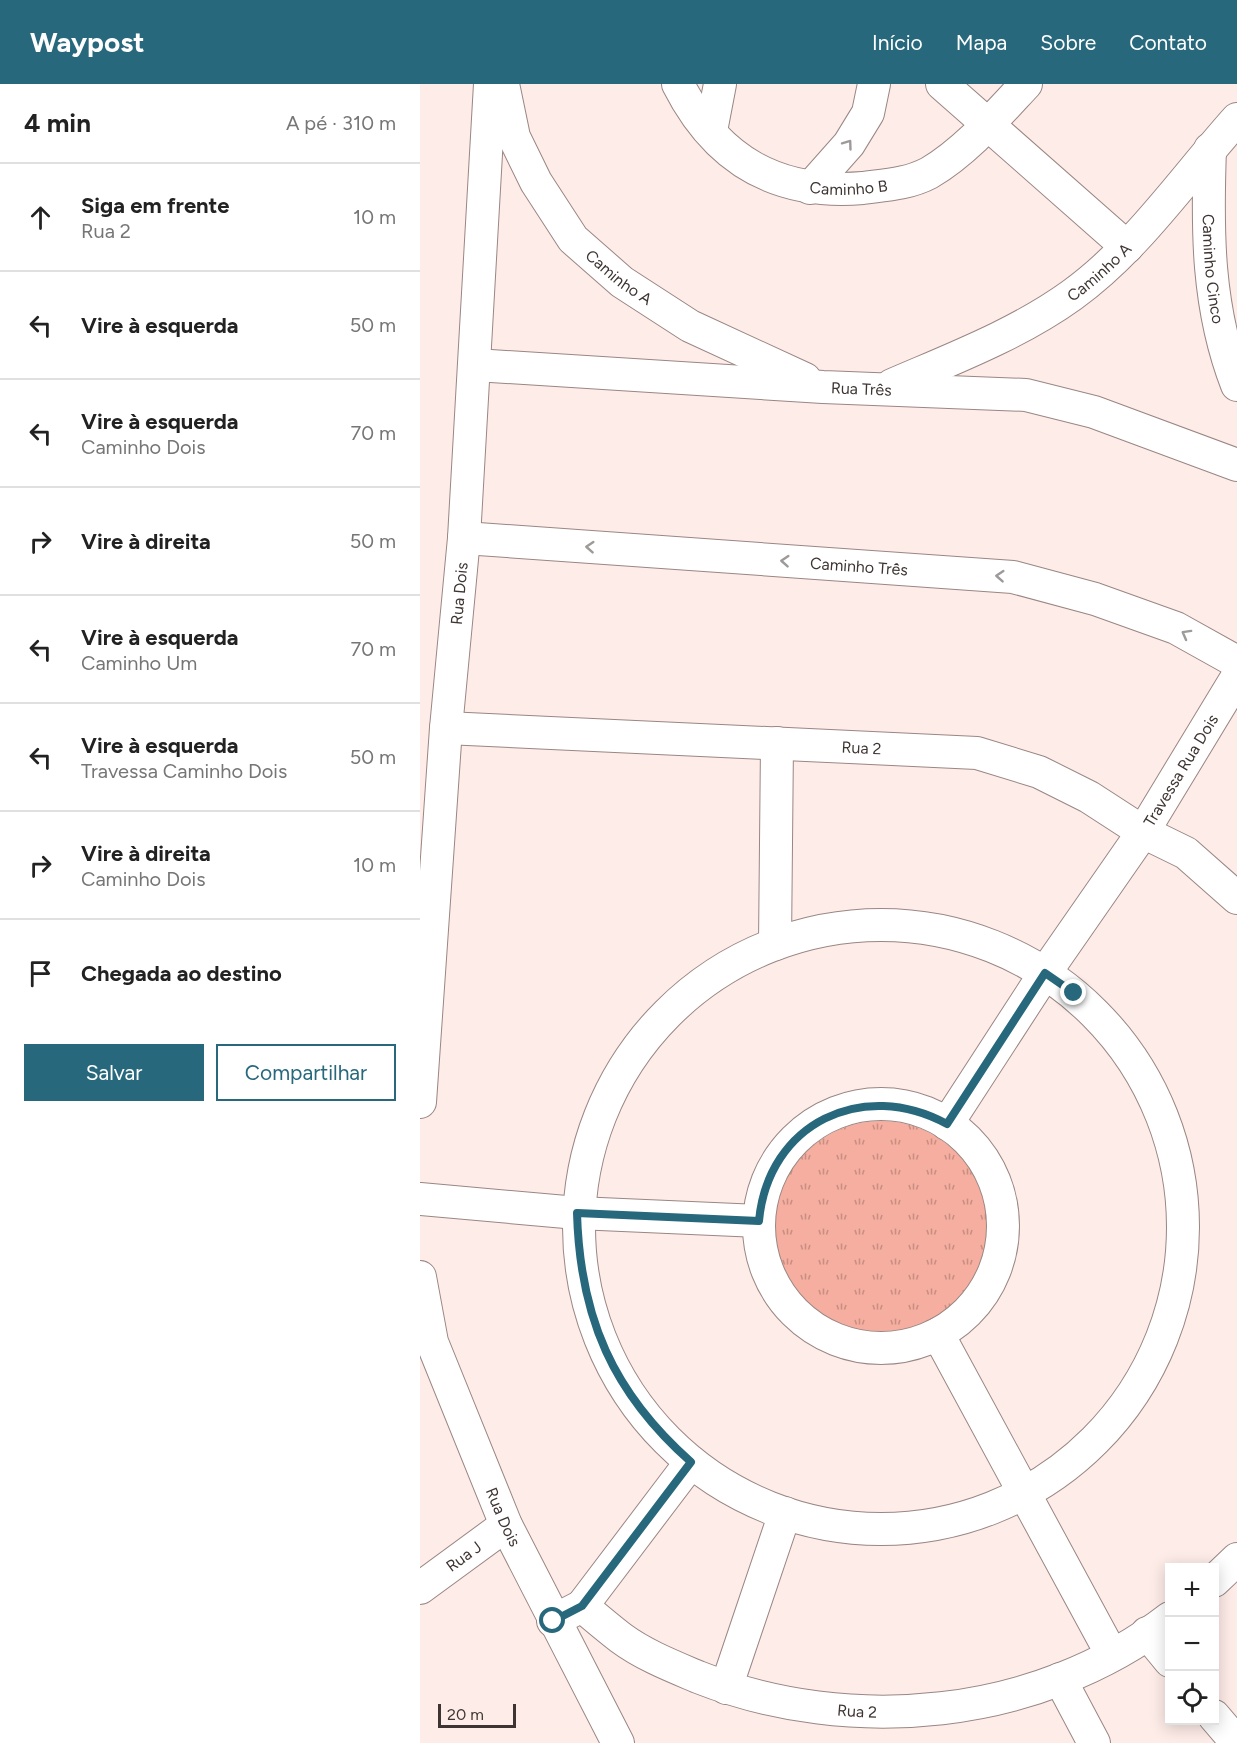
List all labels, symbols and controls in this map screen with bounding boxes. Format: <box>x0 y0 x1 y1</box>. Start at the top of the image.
text: Waypost <box>30 25 144 59</box>
text: Início <box>872 30 923 55</box>
text: Mapa <box>956 30 1007 55</box>
text: Sobre <box>1040 30 1096 55</box>
text: Contato <box>1129 30 1207 55</box>
text: 4 min <box>24 107 91 139</box>
text: A pé · 310 m <box>286 111 396 135</box>
one-way arrow <box>841 139 852 150</box>
street label: Caminho B <box>809 176 889 198</box>
text: Siga em frente <box>81 192 229 219</box>
icon: ahead <box>24 201 57 234</box>
text: 10 m <box>353 205 396 229</box>
street label: Caminho Cinco <box>1199 214 1228 325</box>
text: Rua 2 <box>81 219 131 243</box>
street label: Caminho A <box>1063 239 1135 305</box>
street label: Caminho A <box>582 245 656 309</box>
icon: left <box>24 309 57 342</box>
text: Vire à esquerda <box>81 312 239 339</box>
text: 50 m <box>350 313 396 337</box>
street label: Rua Três <box>831 378 892 399</box>
text: Vire à esquerda <box>81 408 239 435</box>
icon: left <box>24 417 57 450</box>
text: 70 m <box>350 421 396 445</box>
text: Caminho Dois <box>81 435 205 459</box>
icon: right <box>24 525 57 558</box>
text: Vire à direita <box>81 528 211 555</box>
text: 50 m <box>350 529 396 553</box>
one-way arrow <box>586 541 595 554</box>
street label: Caminho Três <box>809 553 909 579</box>
one-way arrow <box>780 555 789 568</box>
street label: Rua Dois <box>446 561 471 626</box>
one-way arrow <box>996 570 1005 583</box>
text: Vire à esquerda <box>81 624 239 651</box>
one-way arrow <box>1182 630 1192 641</box>
icon: left <box>24 633 57 666</box>
text: 70 m <box>350 637 396 661</box>
text: Caminho Um <box>81 651 197 675</box>
street label: Travessa Rua Dois <box>1139 711 1222 830</box>
text: Vire à esquerda <box>81 732 239 759</box>
street label: Rua 2 <box>841 737 882 758</box>
icon: left <box>24 741 57 774</box>
text: 50 m <box>350 745 396 769</box>
text: Travessa Caminho Dois <box>81 759 287 783</box>
text: Vire à direita <box>81 840 211 867</box>
icon: right <box>24 849 57 882</box>
text: 10 m <box>353 853 396 877</box>
text: Caminho Dois <box>81 867 205 891</box>
icon: arrive <box>24 957 57 990</box>
text: Chegada ao destino <box>81 960 282 987</box>
route end <box>1060 979 1086 1005</box>
button: Salvar <box>24 1044 204 1101</box>
button: Compartilhar <box>216 1044 396 1101</box>
street label: Rua Dois <box>482 1485 525 1550</box>
street label: Rua J <box>442 1537 485 1575</box>
map controls <box>1165 1563 1219 1725</box>
button: + <box>1165 1563 1219 1617</box>
route start <box>539 1607 565 1633</box>
button: − <box>1165 1617 1219 1671</box>
button: locate <box>1165 1671 1219 1725</box>
street label: Rua 2 <box>836 1700 877 1721</box>
scale bar <box>438 1701 516 1728</box>
text: 20 m <box>447 1705 484 1724</box>

